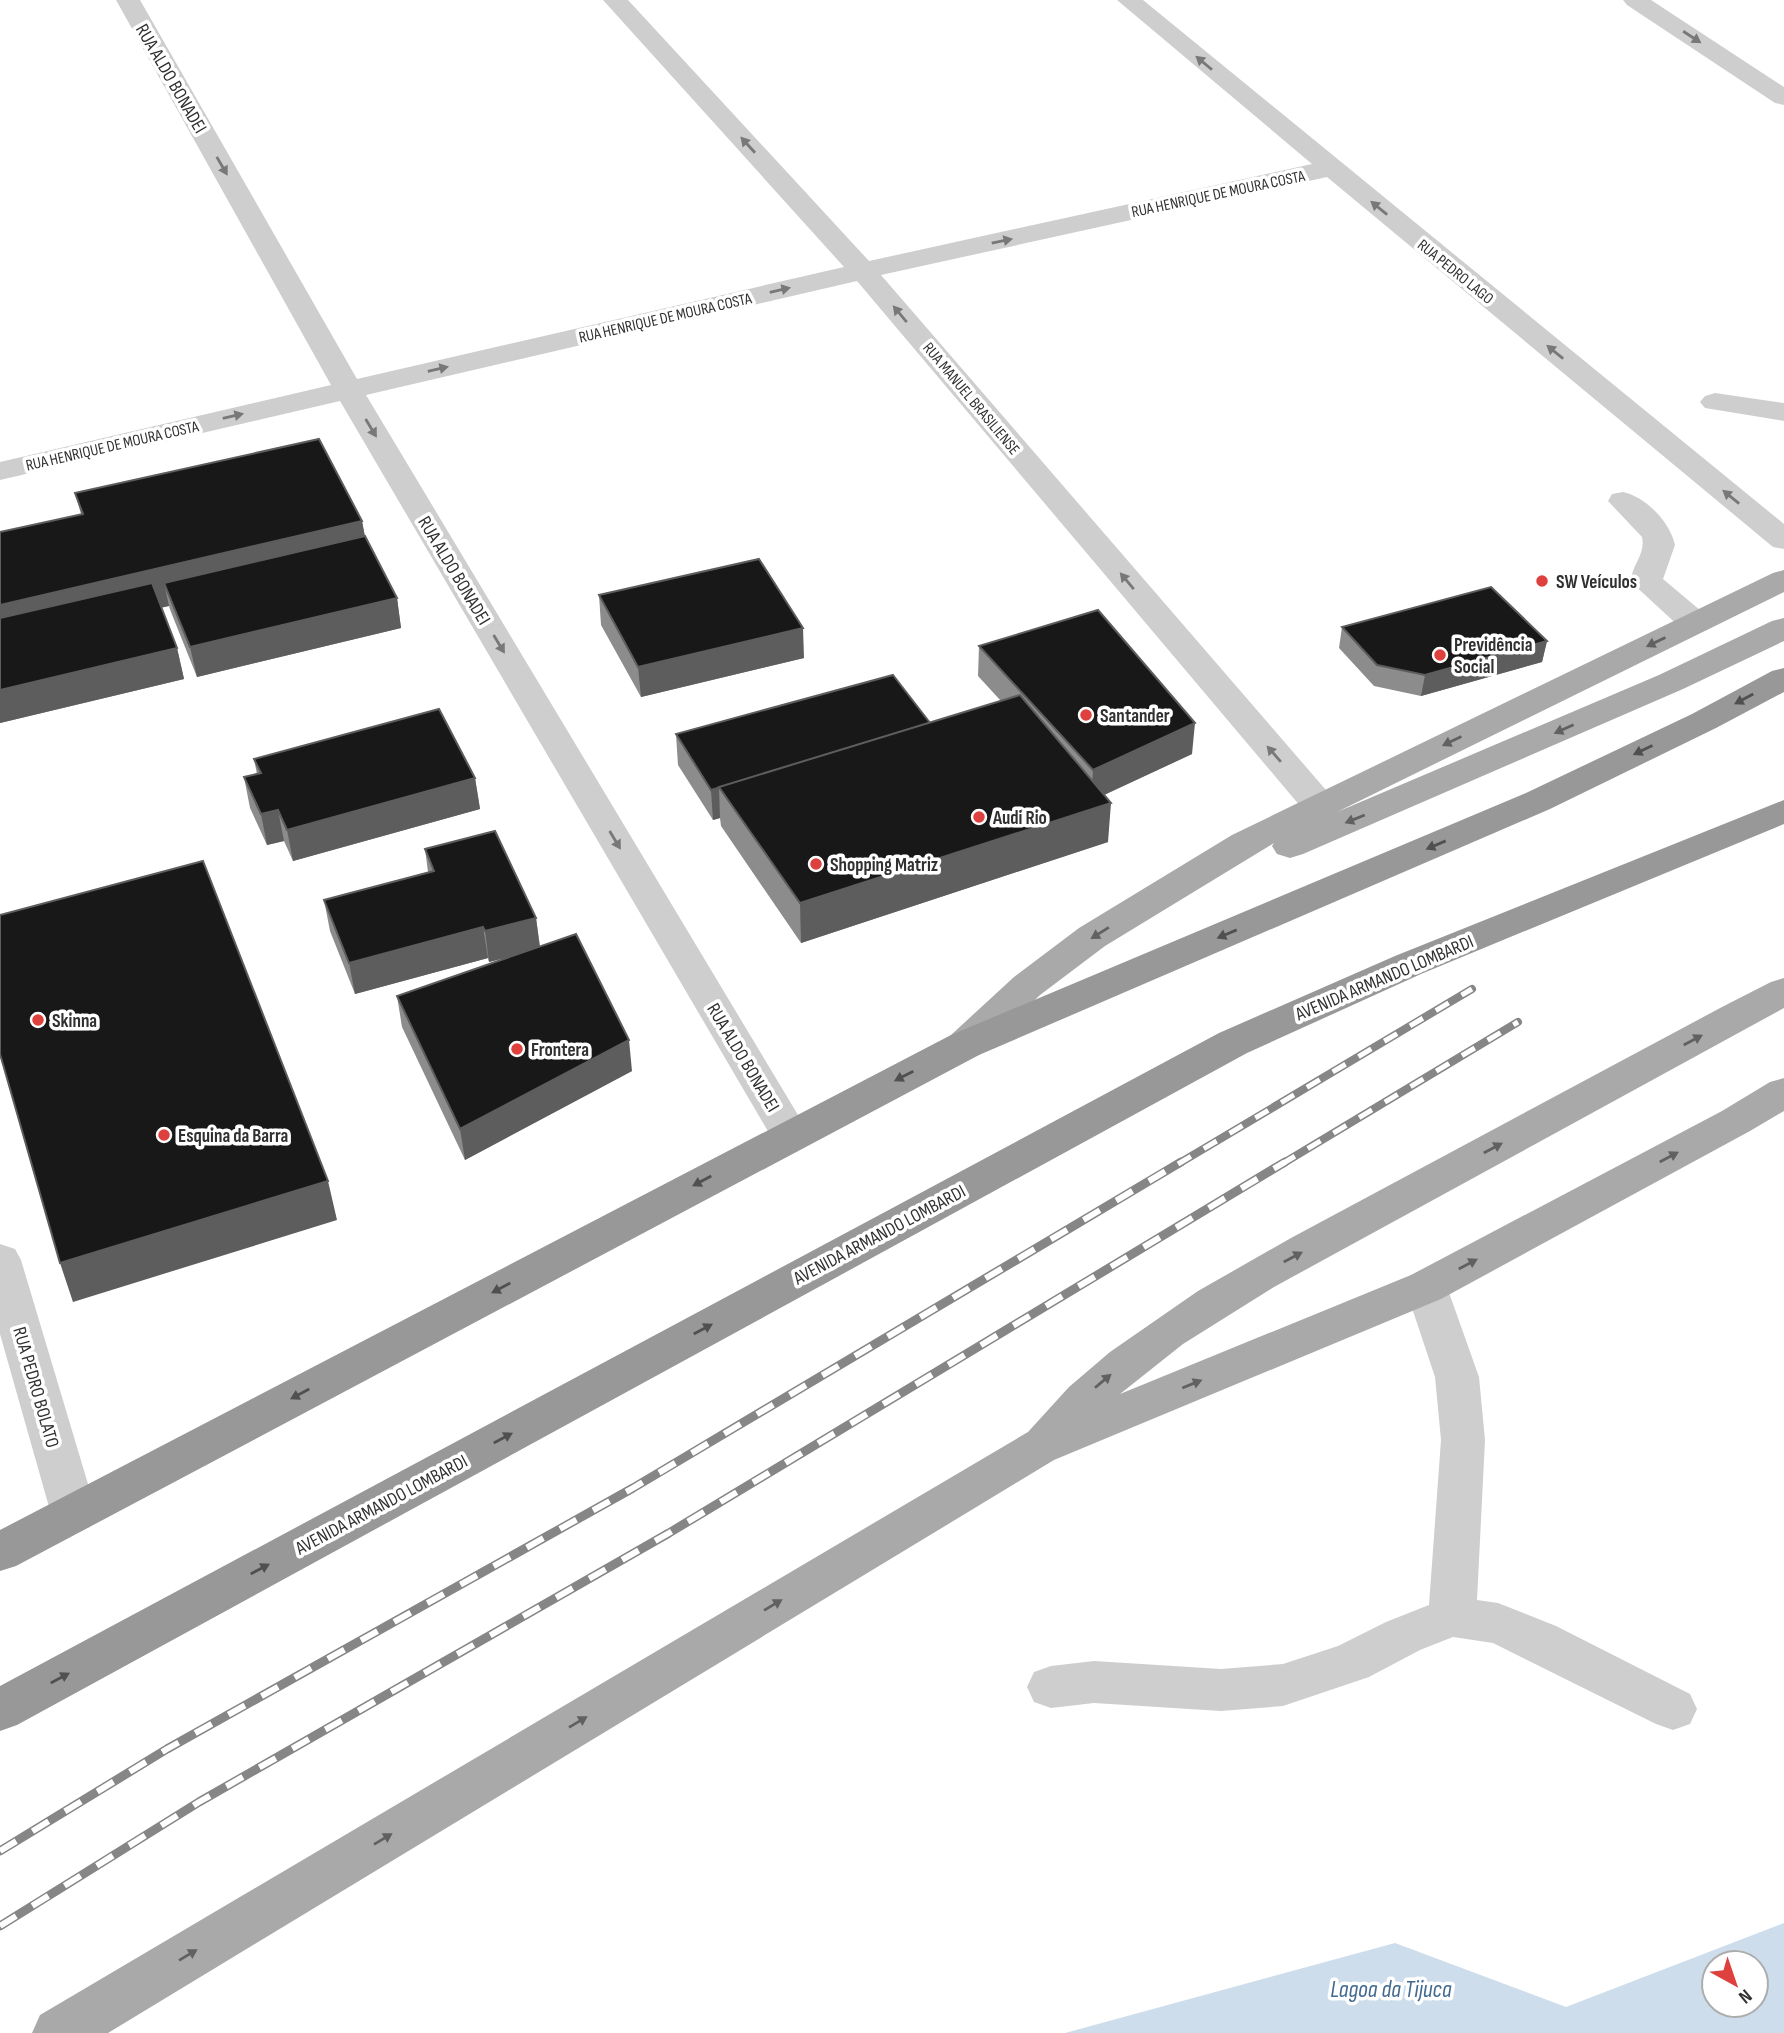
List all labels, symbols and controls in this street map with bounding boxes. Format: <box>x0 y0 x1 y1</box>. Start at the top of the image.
street label: RUA ALDO BONADEI <box>130 20 211 138</box>
one-way arrow <box>1682 31 1702 44</box>
one-way arrow <box>1196 56 1213 71</box>
one-way arrow <box>740 136 756 154</box>
one-way arrow <box>216 156 228 176</box>
street label: RUA HENRIQUE DE MOURA COSTA <box>1130 167 1307 222</box>
one-way arrow <box>1371 201 1388 216</box>
one-way arrow <box>991 235 1013 246</box>
street label: RUA PEDRO LAGO <box>1413 236 1497 309</box>
one-way arrow <box>769 285 791 296</box>
street label: RUA HENRIQUE DE MOURA COSTA <box>577 289 754 348</box>
one-way arrow <box>892 305 908 323</box>
street label: RUA MANUEL BRASILIENSE <box>918 339 1023 459</box>
one-way arrow <box>1547 345 1565 360</box>
one-way arrow <box>427 363 449 374</box>
one-way arrow <box>222 411 244 422</box>
street label: RUA HENRIQUE DE MOURA COSTA <box>24 417 201 476</box>
one-way arrow <box>364 418 377 437</box>
one-way arrow <box>1723 489 1741 504</box>
street label: RUA ALDO BONADEI <box>412 512 495 629</box>
place label: SW Veículos <box>1556 571 1637 594</box>
one-way arrow <box>1120 572 1135 589</box>
marker: SW Veículos <box>1534 573 1550 589</box>
place label: Previdência Social <box>1454 634 1532 679</box>
one-way arrow <box>493 635 505 654</box>
one-way arrow <box>1646 636 1666 647</box>
marker: Previdência Social <box>1432 647 1448 663</box>
one-way arrow <box>1734 694 1754 705</box>
place label: Santander <box>1100 705 1170 728</box>
marker: Santander <box>1078 707 1094 723</box>
one-way arrow <box>1554 723 1574 735</box>
one-way arrow <box>1442 735 1462 747</box>
one-way arrow <box>1267 745 1282 762</box>
one-way arrow <box>1633 745 1653 756</box>
place label: Audi Rio <box>992 807 1047 830</box>
marker: Audi Rio <box>971 809 987 825</box>
one-way arrow <box>1345 813 1365 825</box>
one-way arrow <box>609 830 622 849</box>
one-way arrow <box>1426 839 1446 851</box>
place label: Shopping Matriz <box>830 854 938 877</box>
marker: Shopping Matriz <box>808 856 824 872</box>
one-way arrow <box>1090 926 1109 939</box>
one-way arrow <box>1216 929 1237 940</box>
street label: AVENIDA ARMANDO LOMBARDI <box>1291 930 1477 1027</box>
street label: RUA ALDO BONADEI <box>701 999 784 1116</box>
place label: Skinna <box>52 1010 97 1033</box>
marker: Skinna <box>30 1012 46 1028</box>
one-way arrow <box>1683 1034 1703 1046</box>
place label: Frontera <box>531 1039 589 1062</box>
marker: Frontera <box>509 1041 525 1057</box>
one-way arrow <box>894 1070 914 1082</box>
place label: Esquina da Barra <box>178 1125 288 1148</box>
marker: Esquina da Barra <box>156 1127 172 1143</box>
one-way arrow <box>1483 1143 1503 1154</box>
one-way arrow <box>1659 1151 1679 1163</box>
one-way arrow <box>693 1175 712 1187</box>
street label: AVENIDA ARMANDO LOMBARDI <box>789 1180 970 1291</box>
one-way arrow <box>1283 1251 1303 1263</box>
one-way arrow <box>1458 1259 1478 1270</box>
one-way arrow <box>491 1281 511 1293</box>
street label: RUA PEDRO BOLATO <box>7 1324 64 1450</box>
one-way arrow <box>693 1324 713 1335</box>
one-way arrow <box>1095 1374 1112 1389</box>
one-way arrow <box>1182 1378 1203 1389</box>
one-way arrow <box>291 1388 310 1400</box>
one-way arrow <box>493 1432 513 1444</box>
street label: AVENIDA ARMANDO LOMBARDI <box>291 1450 472 1561</box>
one-way arrow <box>250 1564 270 1575</box>
one-way arrow <box>764 1599 783 1612</box>
one-way arrow <box>50 1672 70 1684</box>
one-way arrow <box>569 1716 588 1728</box>
one-way arrow <box>373 1832 392 1845</box>
one-way arrow <box>178 1949 197 1962</box>
north arrow <box>1700 1949 1770 2019</box>
water label: Lagoa da Tijuca <box>1330 1975 1452 2004</box>
text: N <box>1734 1984 1756 2008</box>

